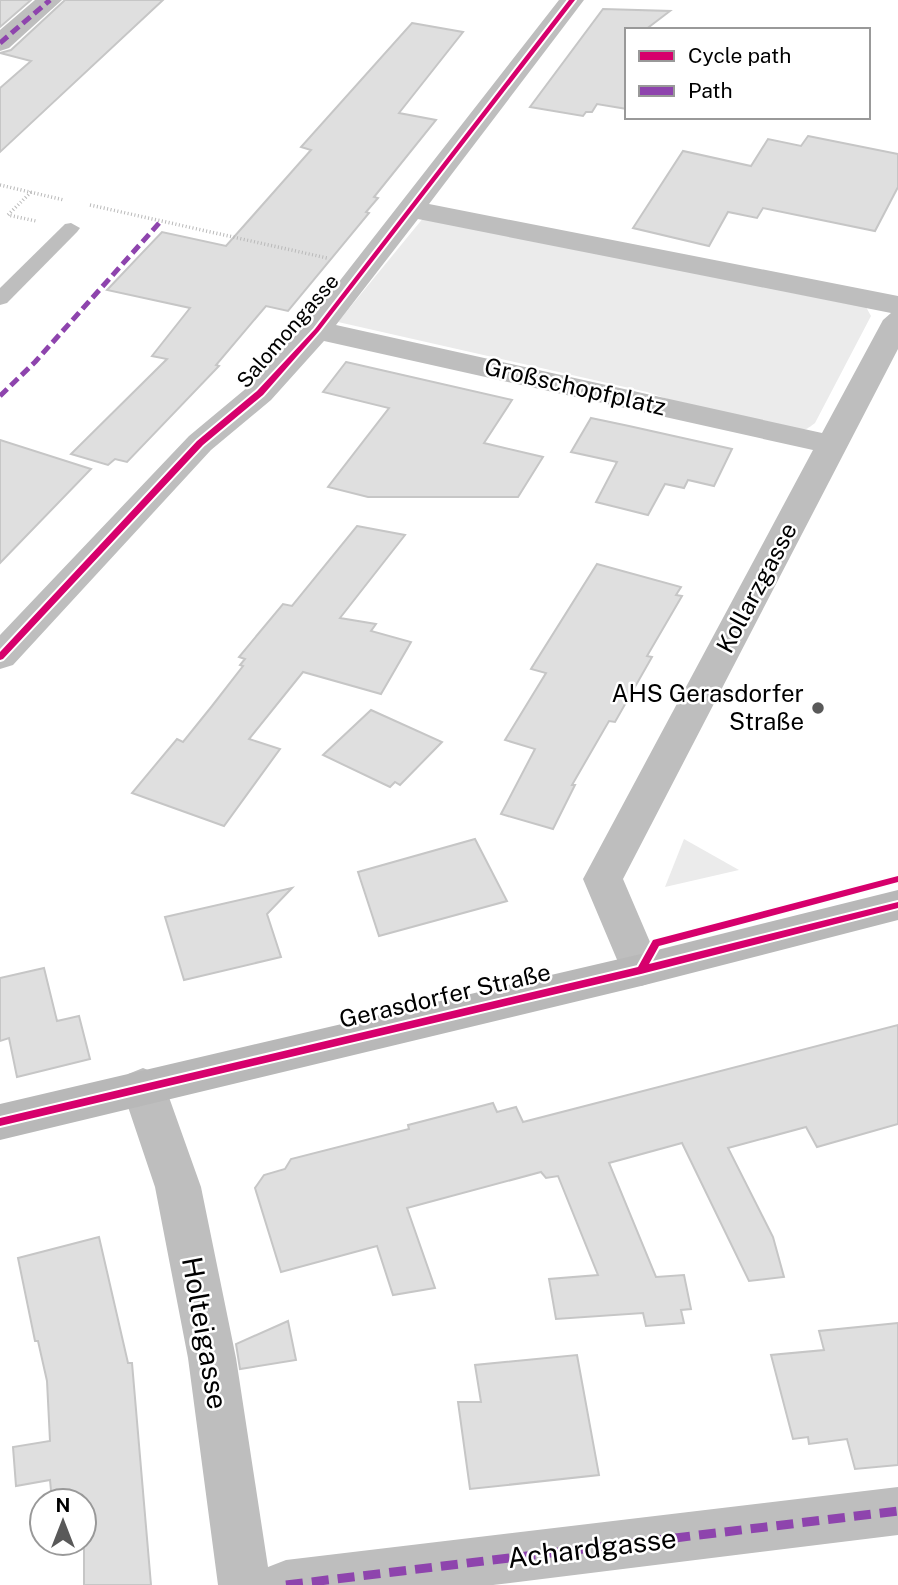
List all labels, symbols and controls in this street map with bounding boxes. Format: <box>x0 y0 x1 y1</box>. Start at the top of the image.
legend <box>625 28 870 119</box>
text: Cycle path <box>688 43 791 68</box>
text: Path <box>688 78 733 103</box>
street label: Salomongasse <box>231 269 344 393</box>
street label: Großschopfplatz <box>482 352 669 421</box>
street label: Kollarzgasse <box>710 518 802 657</box>
place label: AHS Gerasdorfer Straße <box>611 679 804 735</box>
marker: AHS Gerasdorfer Straße <box>810 700 826 716</box>
street label: Gerasdorfer Straße <box>336 957 553 1033</box>
street label: Holteigasse <box>176 1254 235 1412</box>
north arrow <box>28 1487 98 1557</box>
text: N <box>56 1494 70 1516</box>
street label: Achardgasse <box>506 1521 678 1574</box>

